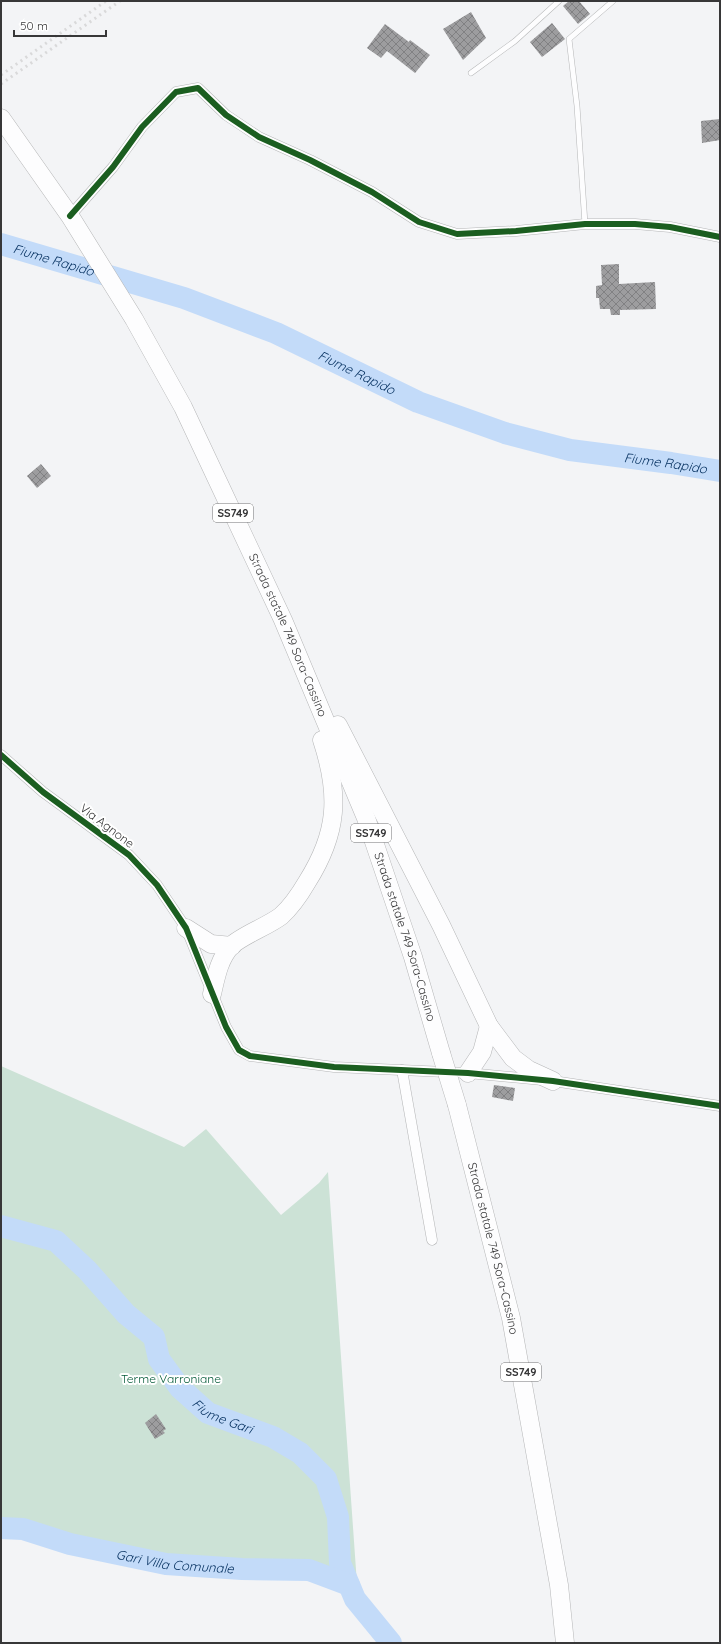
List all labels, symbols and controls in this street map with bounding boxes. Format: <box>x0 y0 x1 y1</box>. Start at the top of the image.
scale bar <box>14 12 106 38</box>
text: 50 m <box>20 18 48 33</box>
water label: Fiume Rapido <box>11 240 97 279</box>
water label: Fiume Rapido <box>316 347 399 398</box>
water label: Fiume Rapido <box>623 449 709 477</box>
road number: SS749 <box>213 504 253 522</box>
street label: Strada statale 749 Sora-Cassino <box>246 551 331 719</box>
street label: Via Agnone <box>77 800 138 851</box>
road number: SS749 <box>351 824 391 842</box>
street label: Strada statale 749 Sora-Cassino <box>371 850 439 1023</box>
street label: Strada statale 749 Sora-Cassino <box>465 1161 522 1336</box>
road number: SS749 <box>501 1363 541 1381</box>
park label: Terme Varroniane <box>121 1371 221 1386</box>
water label: Fiume Gari <box>189 1395 257 1438</box>
water label: Gari Villa Comunale <box>115 1546 235 1576</box>

